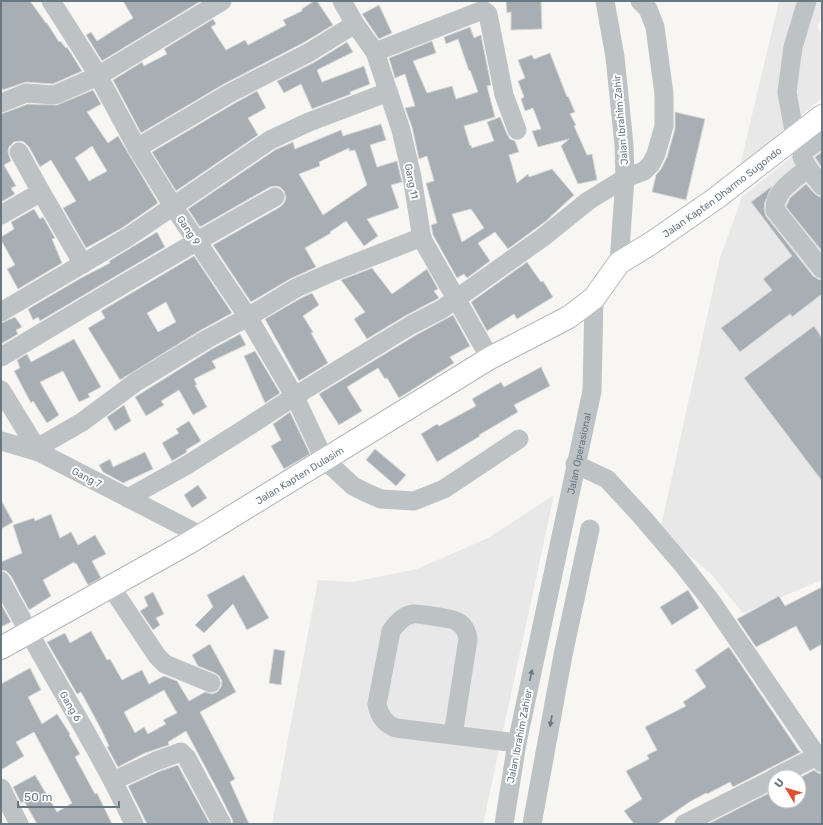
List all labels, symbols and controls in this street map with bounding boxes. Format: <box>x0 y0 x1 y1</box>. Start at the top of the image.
street label: Jalan Ibrahim Zahir <box>611 74 631 165</box>
street label: Jalan Kapten Dharmo Sugondo <box>660 145 784 241</box>
street label: Gang 11 <box>402 163 420 200</box>
street label: Gang 9 <box>174 214 202 248</box>
street label: Jalan Operasional <box>565 412 594 496</box>
street label: Jalan Kapten Dulasim <box>254 444 346 507</box>
street label: Gang 7 <box>70 465 104 490</box>
one-way arrow <box>528 669 534 682</box>
street label: Jalan Ibrahim Zahier <box>505 688 535 784</box>
street label: Gang 6 <box>57 689 84 724</box>
one-way arrow <box>548 715 554 727</box>
north arrow <box>767 769 807 809</box>
text: U <box>772 776 787 790</box>
scale bar <box>18 783 119 809</box>
text: 50 m <box>24 790 52 804</box>

